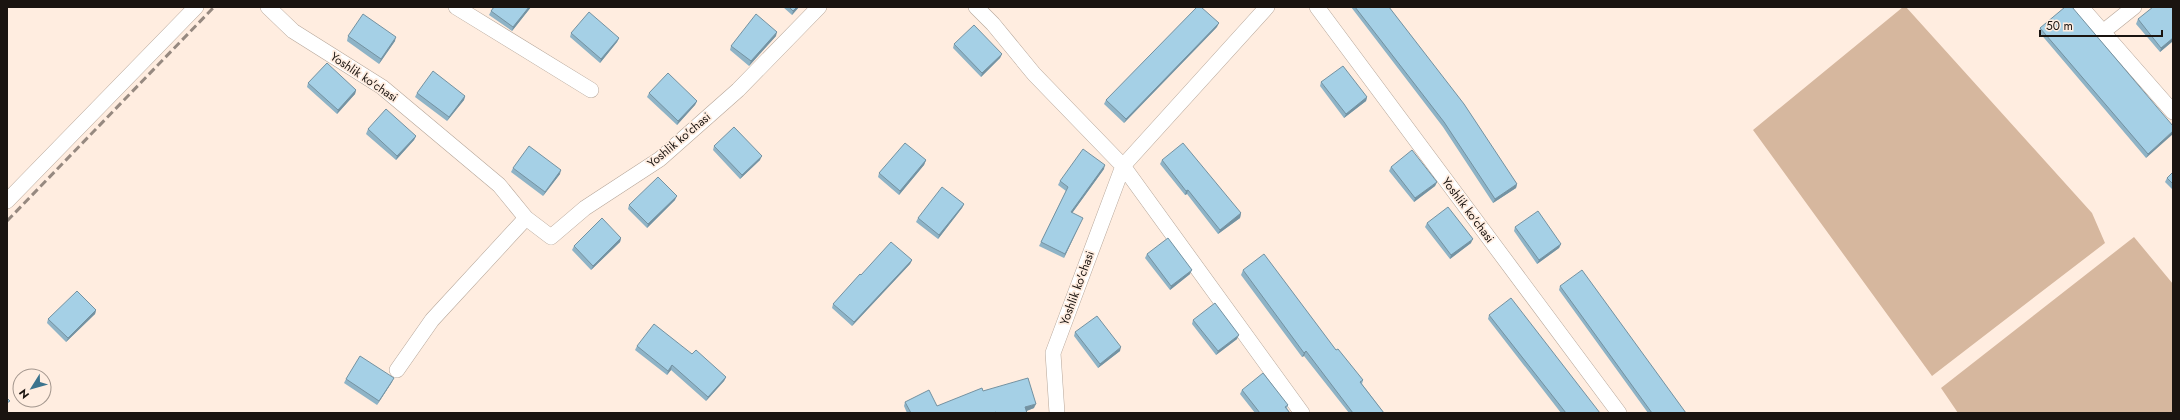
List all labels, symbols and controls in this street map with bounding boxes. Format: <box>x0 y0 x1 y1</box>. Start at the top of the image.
scale bar <box>2040 12 2162 38</box>
text: 50 m <box>2046 17 2073 35</box>
street label: Yoshlik ko'chasi <box>327 48 401 106</box>
street label: Yoshlik ko'chasi <box>643 108 715 172</box>
street label: Yoshlik ko'chasi <box>1437 173 1499 247</box>
street label: Yoshlik ko'chasi <box>1055 248 1099 328</box>
north arrow <box>12 368 52 408</box>
text: N <box>15 386 33 402</box>

